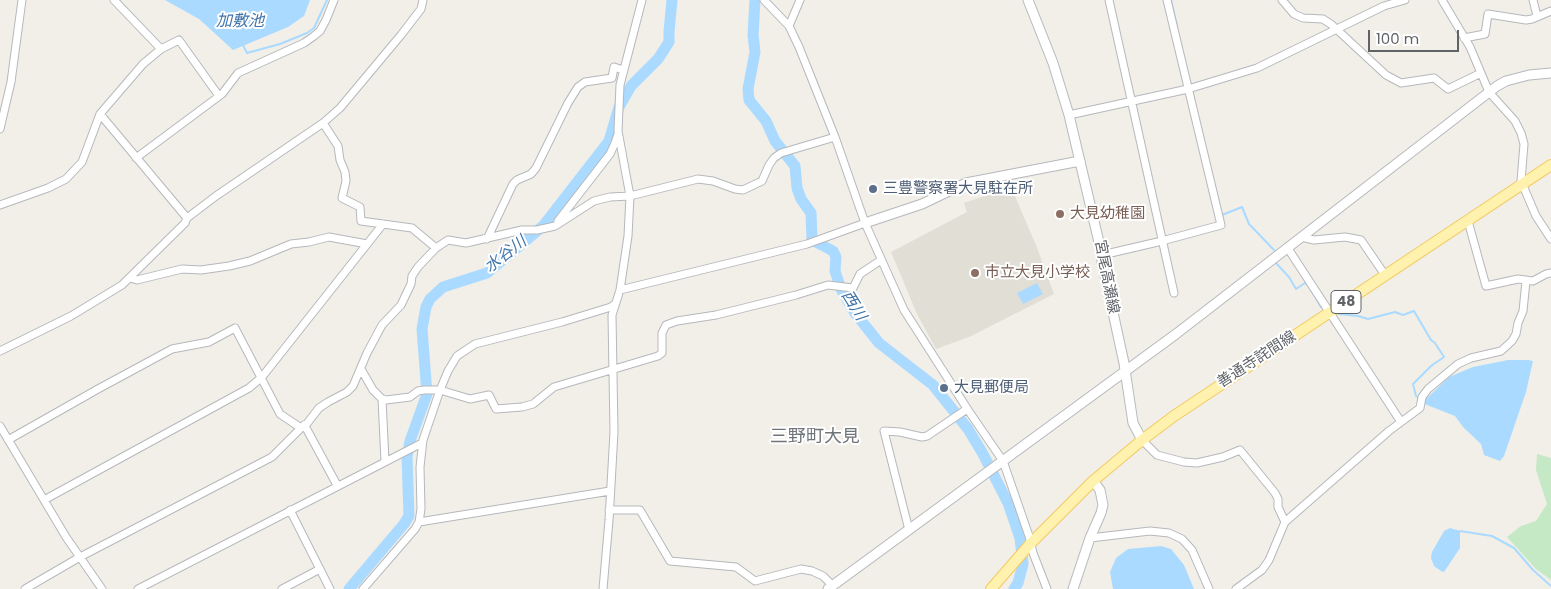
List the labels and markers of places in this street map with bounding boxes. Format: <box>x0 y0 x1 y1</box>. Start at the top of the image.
place label: 三豊警察署大見駐在所 <box>883 180 1033 198</box>
marker: 三豊警察署大見駐在所 <box>867 183 879 195</box>
place label: 大見幼稚園 <box>1070 205 1145 223</box>
marker: 大見幼稚園 <box>1054 208 1066 220</box>
place label: 市立大見小学校 <box>985 264 1090 282</box>
marker: 市立大見小学校 <box>969 267 981 279</box>
place label: 大見郵便局 <box>954 379 1029 397</box>
marker: 大見郵便局 <box>938 382 950 394</box>

